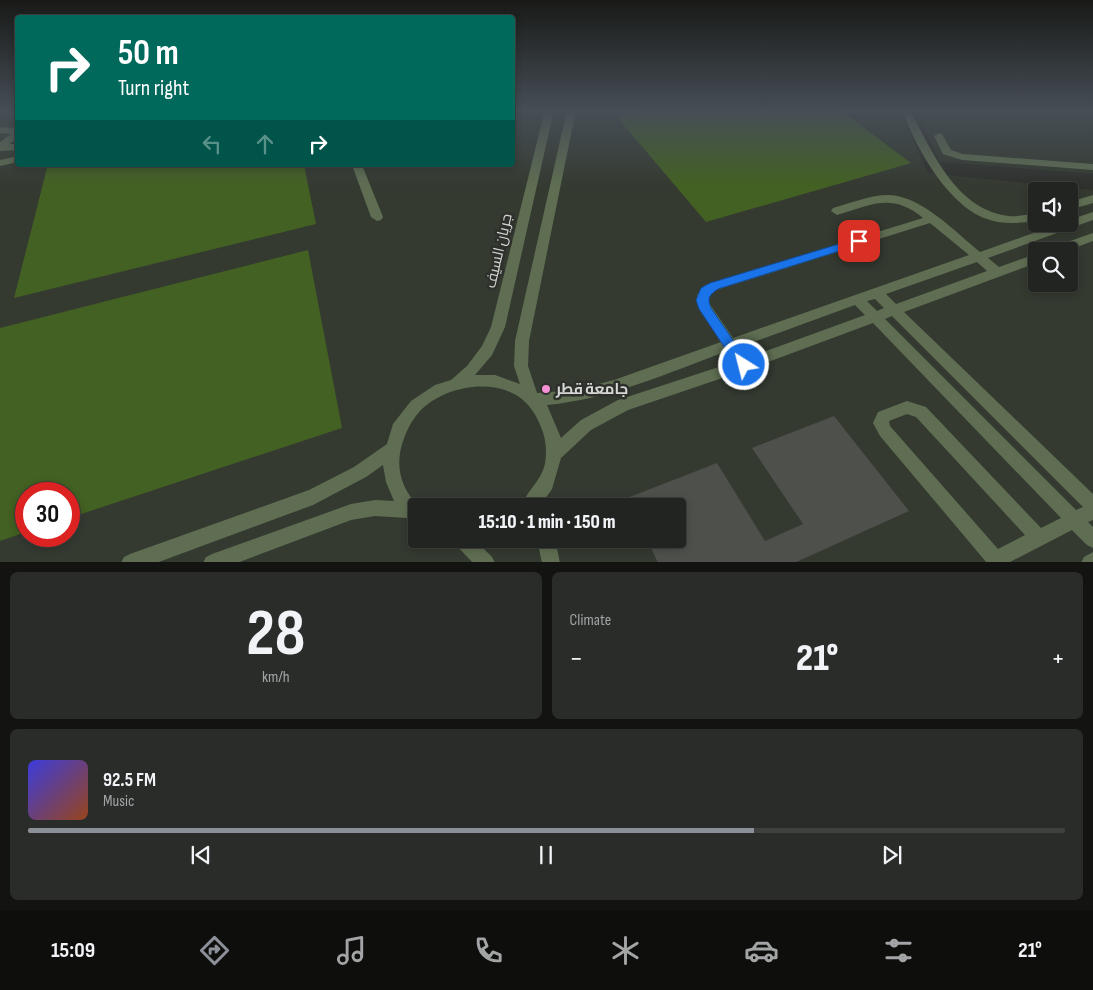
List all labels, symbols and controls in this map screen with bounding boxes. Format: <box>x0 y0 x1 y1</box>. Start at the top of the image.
text: 50 m <box>118 32 179 75</box>
icon: right <box>35 35 100 100</box>
text: Turn right <box>118 75 189 102</box>
icon: left <box>198 130 226 158</box>
icon: ahead <box>251 130 279 158</box>
icon: right <box>304 130 332 158</box>
map controls <box>1028 182 1078 292</box>
button: sound <box>1028 182 1078 232</box>
street label: جريان السيف <box>481 212 517 290</box>
pin <box>838 220 880 262</box>
icon: arrive <box>845 227 873 255</box>
button: search <box>1028 242 1078 292</box>
position arrow <box>717 338 769 390</box>
place label: جامعة قطر <box>555 380 628 399</box>
marker: جامعة قطر <box>540 383 552 395</box>
speed limit sign: 30 <box>15 482 80 547</box>
text: 15:10 · 1 min · 150 m <box>478 511 616 534</box>
text: 28 <box>246 596 305 674</box>
text: Climate <box>570 611 611 630</box>
text: 21° <box>796 636 838 681</box>
text: − <box>570 642 583 675</box>
text: + <box>1051 642 1065 675</box>
text: km/h <box>262 668 290 687</box>
text: 92.5 FM <box>103 769 156 792</box>
text: Music <box>103 792 134 811</box>
icon: previous <box>187 841 215 869</box>
icon: pause <box>532 841 560 869</box>
icon: next <box>878 841 906 869</box>
icon: directions <box>197 933 232 968</box>
icon: music <box>334 933 369 968</box>
icon: phone <box>471 933 506 968</box>
icon: climate <box>608 933 643 968</box>
icon: car <box>744 933 779 968</box>
icon: filters <box>881 933 916 968</box>
text: 15:09 <box>51 937 95 964</box>
text: 21° <box>1018 937 1042 964</box>

